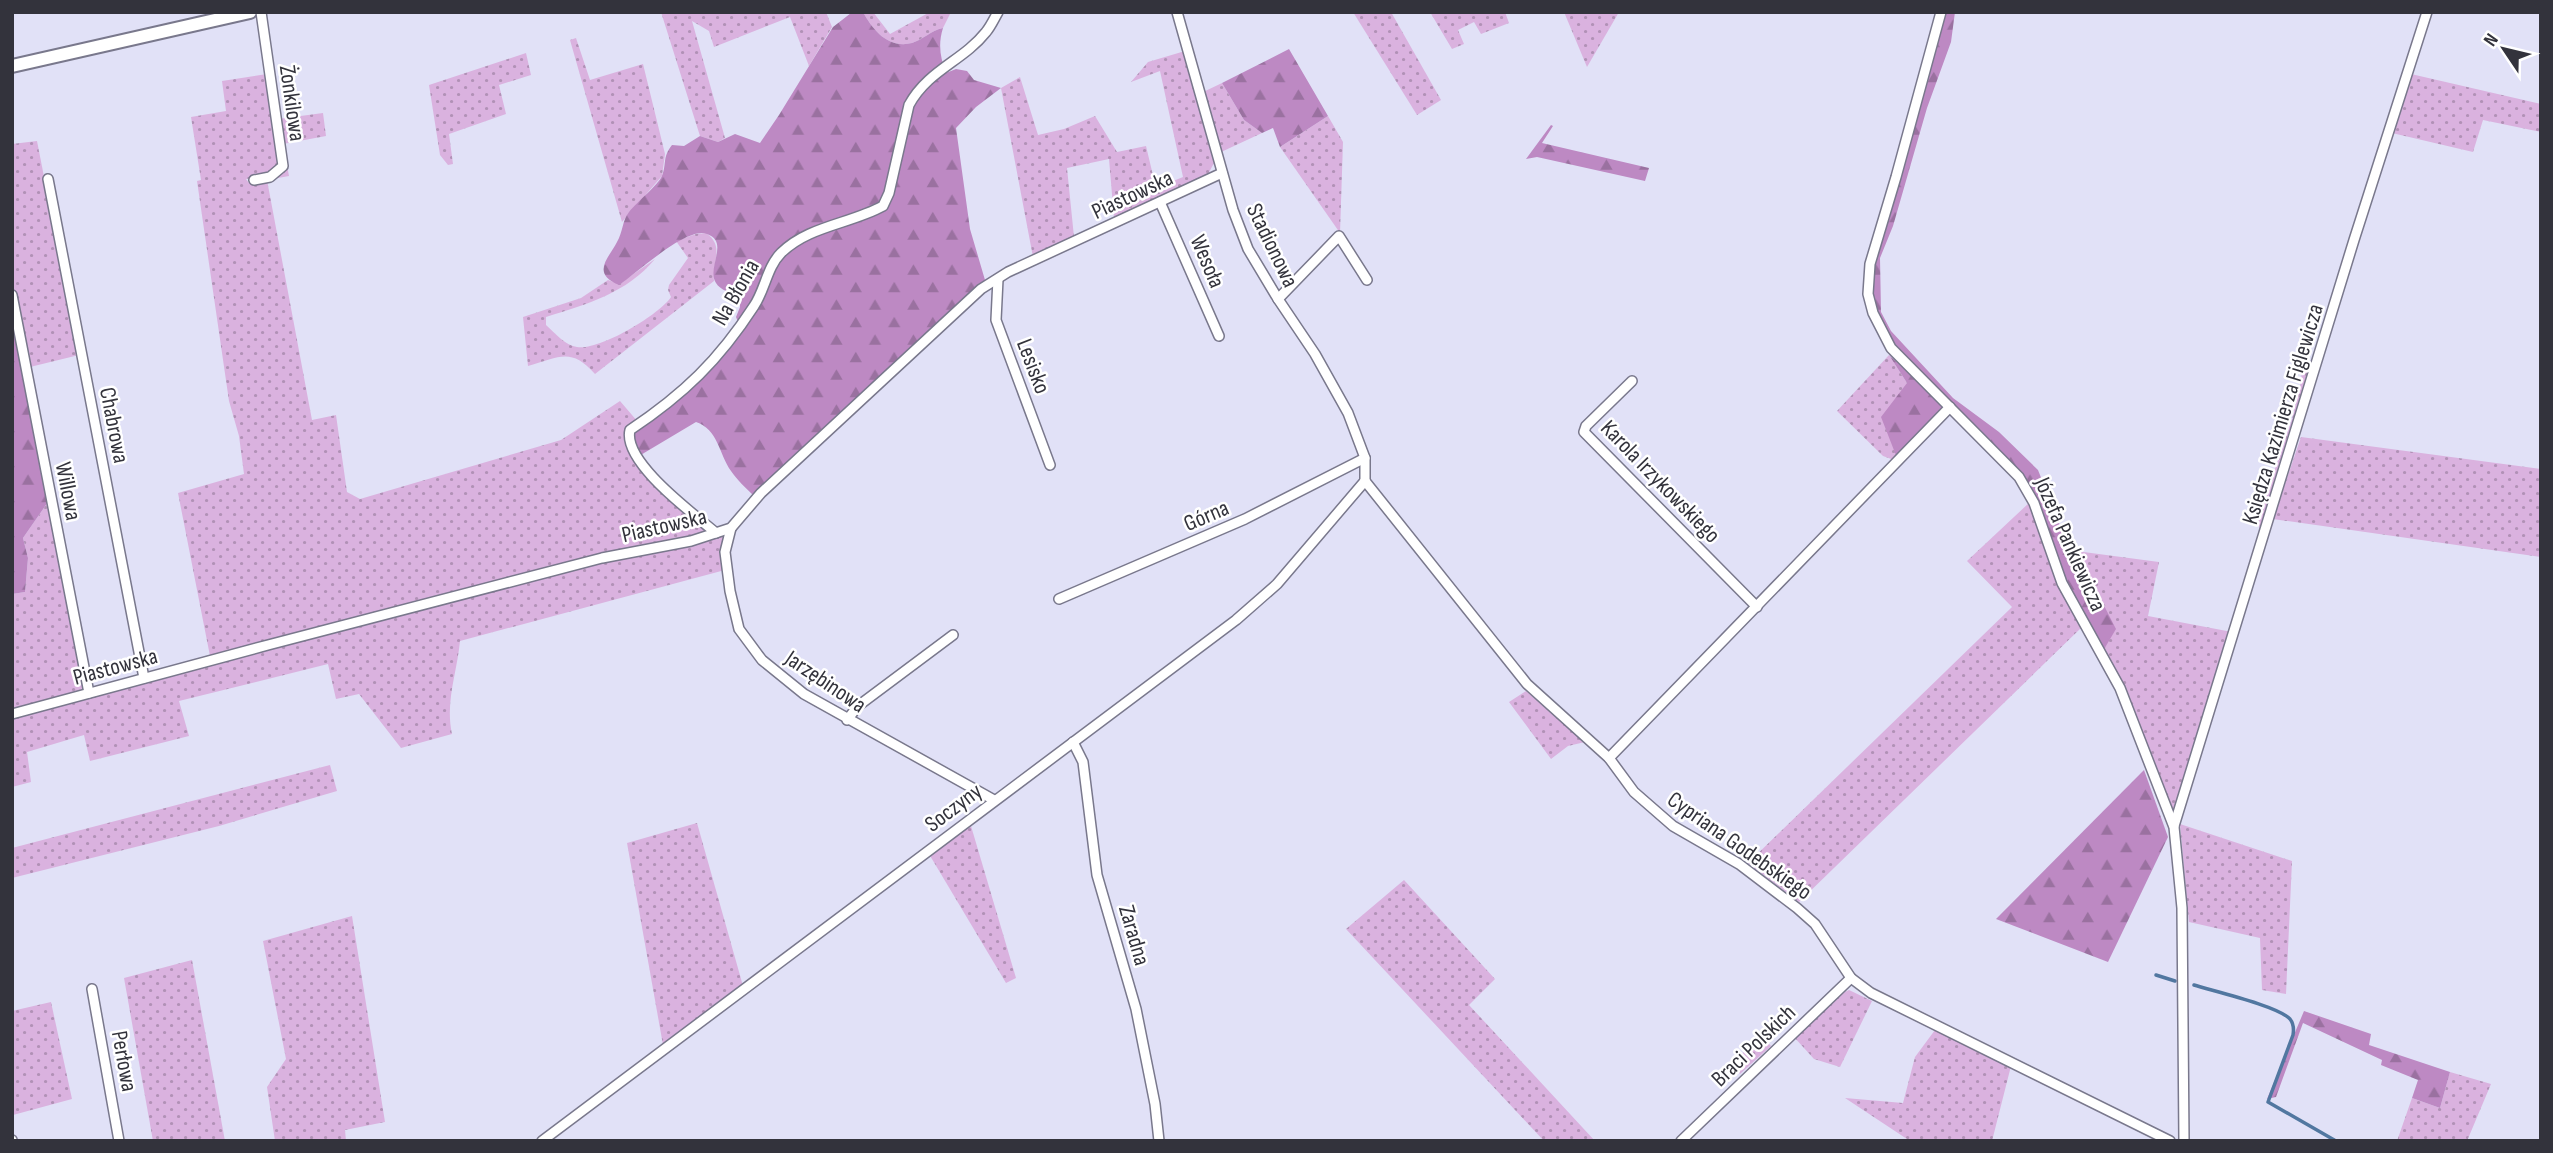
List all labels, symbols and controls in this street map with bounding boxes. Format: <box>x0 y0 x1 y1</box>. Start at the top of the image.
north arrow <box>2469 14 2539 84</box>
text: N <box>2479 29 2504 51</box>
street label: Żonkilowa <box>273 63 311 143</box>
street label: Piastowska <box>1087 164 1177 226</box>
street label: Stadionowa <box>1240 199 1304 292</box>
street label: Wesoła <box>1183 231 1231 292</box>
street label: Na Błonia <box>706 255 766 330</box>
street label: Księdza Kazimierza Figlewicza <box>2236 301 2330 528</box>
street label: Lesisko <box>1010 335 1056 398</box>
street label: Chabrowa <box>93 385 135 465</box>
street label: Karola Irzykowskiego <box>1595 414 1726 549</box>
street label: Willowa <box>49 460 87 523</box>
street label: Józefa Pankiewicza <box>2028 472 2112 616</box>
street label: Górna <box>1180 494 1233 538</box>
street label: Piastowska <box>619 503 709 549</box>
street label: Piastowska <box>70 642 161 692</box>
street label: Jarzębinowa <box>779 644 871 719</box>
street label: Soczyny <box>919 777 988 838</box>
street label: Cypriana Godebskiego <box>1662 786 1817 906</box>
street label: Zaradna <box>1112 902 1156 969</box>
street label: Braci Polskich <box>1706 999 1802 1093</box>
street label: Perłowa <box>105 1029 143 1094</box>

